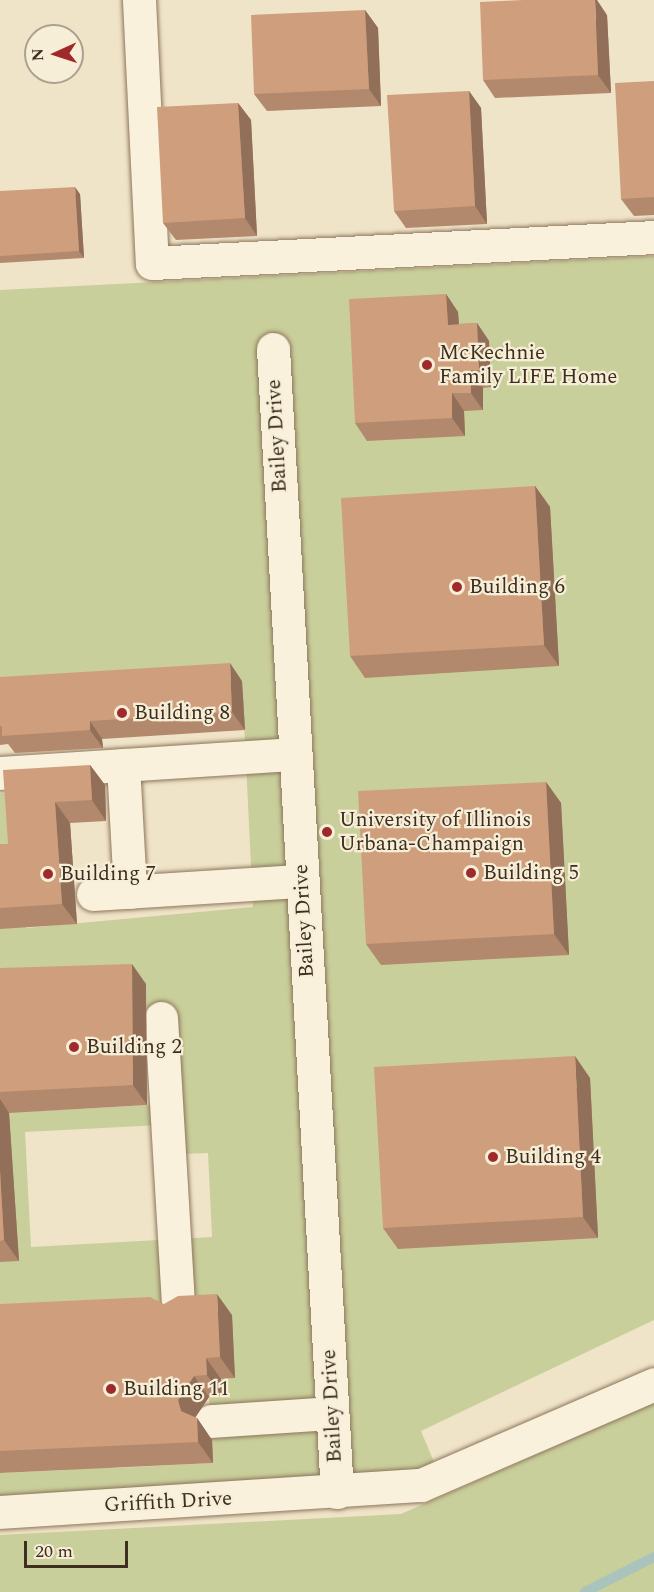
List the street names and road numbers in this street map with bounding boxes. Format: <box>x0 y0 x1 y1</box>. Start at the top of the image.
street label: Bailey Drive <box>261 379 293 493</box>
street label: Bailey Drive <box>288 864 320 978</box>
street label: Bailey Drive <box>316 1349 348 1463</box>
street label: Griffith Drive <box>103 1486 233 1518</box>

